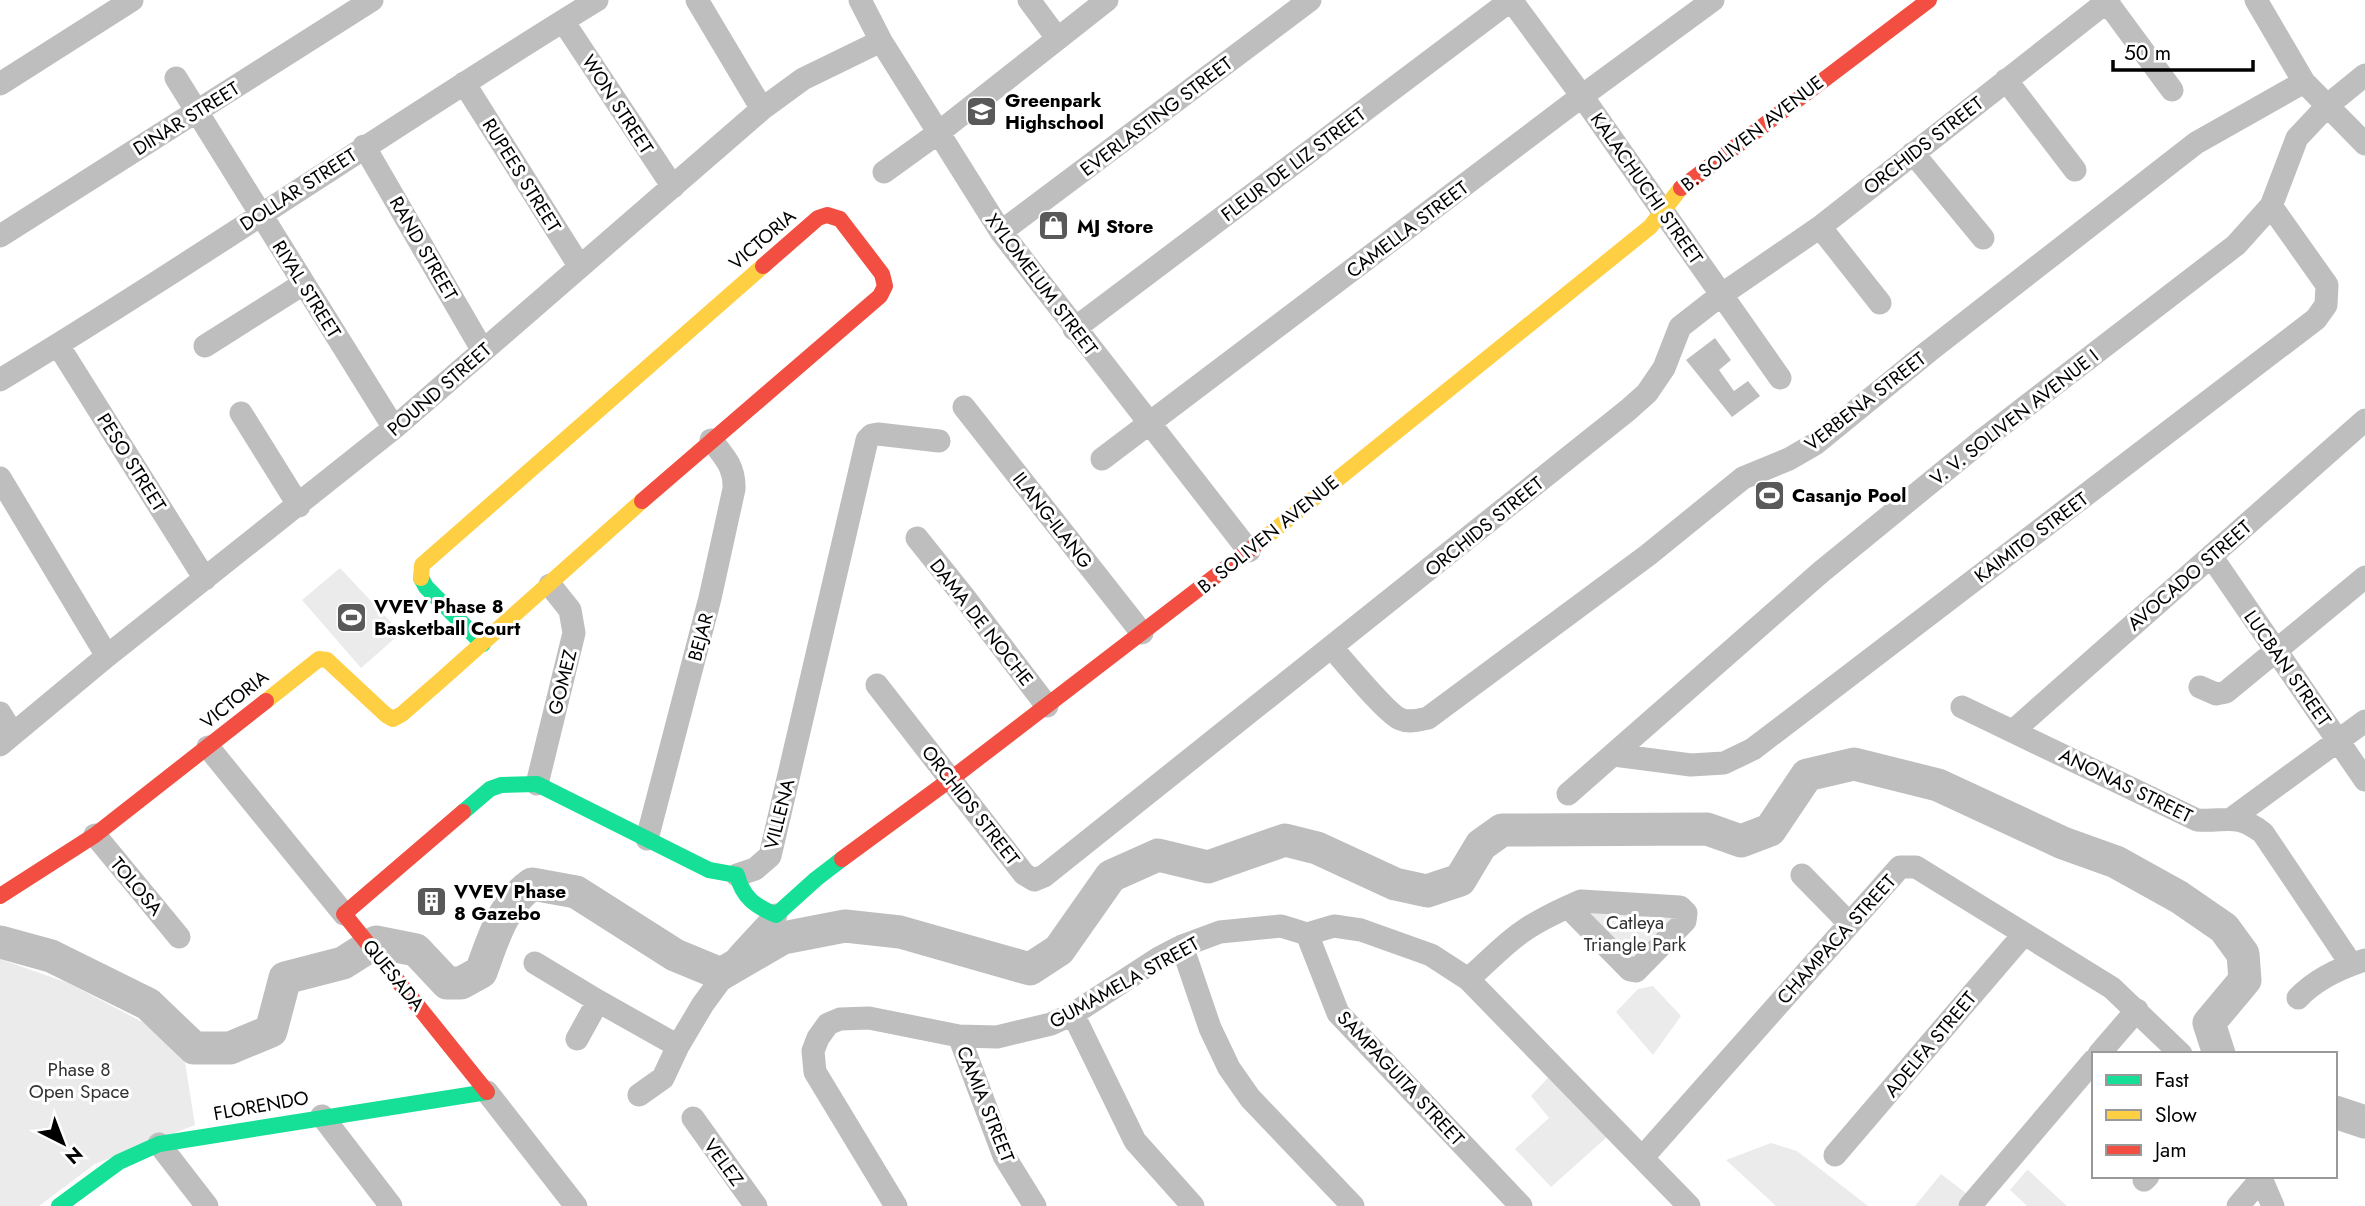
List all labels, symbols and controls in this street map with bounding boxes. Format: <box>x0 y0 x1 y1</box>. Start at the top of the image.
scale bar <box>2113 28 2253 72</box>
text: 50 m <box>2124 38 2171 68</box>
street label: WON STREET <box>575 49 660 159</box>
street label: EVERLASTING STREET <box>1075 50 1238 183</box>
street label: B. SOLIVEN AVENUE <box>1675 69 1829 198</box>
street label: DINAR STREET <box>128 75 245 162</box>
place label: Greenpark Highschool <box>1005 87 1104 136</box>
street label: ORCHIDS STREET <box>1858 90 1989 201</box>
school or university icon: Greenpark Highschool <box>965 94 999 128</box>
street label: FLEUR DE LIZ STREET <box>1215 101 1371 228</box>
street label: KALACHUCHI STREET <box>1584 107 1709 270</box>
street label: RUPEES STREET <box>476 113 567 237</box>
street label: DOLLAR STREET <box>235 141 362 237</box>
street label: CAMELLA STREET <box>1341 174 1474 284</box>
street label: RAND STREET <box>383 191 464 305</box>
street label: VICTORIA <box>723 203 802 276</box>
street label: XYLOMELUM STREET <box>979 208 1104 361</box>
shop icon: MJ Store <box>1037 209 1071 243</box>
place label: MJ Store <box>1077 213 1154 240</box>
street label: RIYAL STREET <box>266 235 347 343</box>
street label: POUND STREET <box>381 336 497 442</box>
street label: V. V. SOLIVEN AVENUE I <box>1924 343 2104 492</box>
street label: VERBENA STREET <box>1799 345 1932 457</box>
street label: PESO STREET <box>91 408 173 517</box>
street label: ILANG-ILANG <box>1006 466 1099 574</box>
street label: B. SOLIVEN AVENUE <box>1192 469 1345 600</box>
street label: ORCHIDS STREET <box>1419 470 1549 583</box>
sports icon: Casanjo Pool <box>1752 478 1786 512</box>
place label: Casanjo Pool <box>1792 482 1906 509</box>
street label: KAIMITO STREET <box>1969 486 2094 589</box>
street label: AVOCADO STREET <box>2121 514 2257 637</box>
street label: DAMA DE NOCHE <box>923 553 1040 691</box>
place label: VVEV Phase 8 Basketball Court <box>373 593 520 642</box>
sports icon: VVEV Phase 8 Basketball Court <box>334 600 368 634</box>
street label: LUCBAN STREET <box>2237 605 2338 732</box>
street label: BEJAR <box>681 610 720 664</box>
street label: GOMEZ <box>541 647 584 717</box>
street label: VICTORIA <box>195 663 274 735</box>
street label: ORCHIDS STREET <box>915 740 1026 871</box>
street label: ANONAS STREET <box>2055 741 2197 829</box>
street label: VILLENA <box>758 775 801 852</box>
street label: TOLOSA <box>104 851 169 922</box>
street label: CHAMPACA STREET <box>1771 868 1902 1010</box>
place label: VVEV Phase 8 Gazebo <box>453 878 566 927</box>
building icon: VVEV Phase 8 Gazebo <box>414 885 448 919</box>
park label: Catleya Triangle Park <box>1584 909 1687 958</box>
street label: GUMAMELA STREET <box>1045 930 1204 1035</box>
street label: QUESADA <box>356 934 431 1017</box>
street label: ADELFA STREET <box>1878 986 1983 1103</box>
street label: SAMPAGUITA STREET <box>1331 1005 1470 1152</box>
street label: CAMIA STREET <box>950 1042 1021 1166</box>
legend <box>2092 1052 2337 1178</box>
park label: Phase 8 Open Space <box>29 1056 129 1105</box>
text: Fast <box>2155 1065 2188 1095</box>
street label: FLORENDO <box>211 1084 311 1127</box>
text: Slow <box>2155 1100 2197 1130</box>
north arrow <box>28 1108 98 1178</box>
street label: VELEZ <box>697 1133 750 1191</box>
text: Jam <box>2152 1135 2187 1165</box>
text: N <box>59 1140 89 1170</box>

